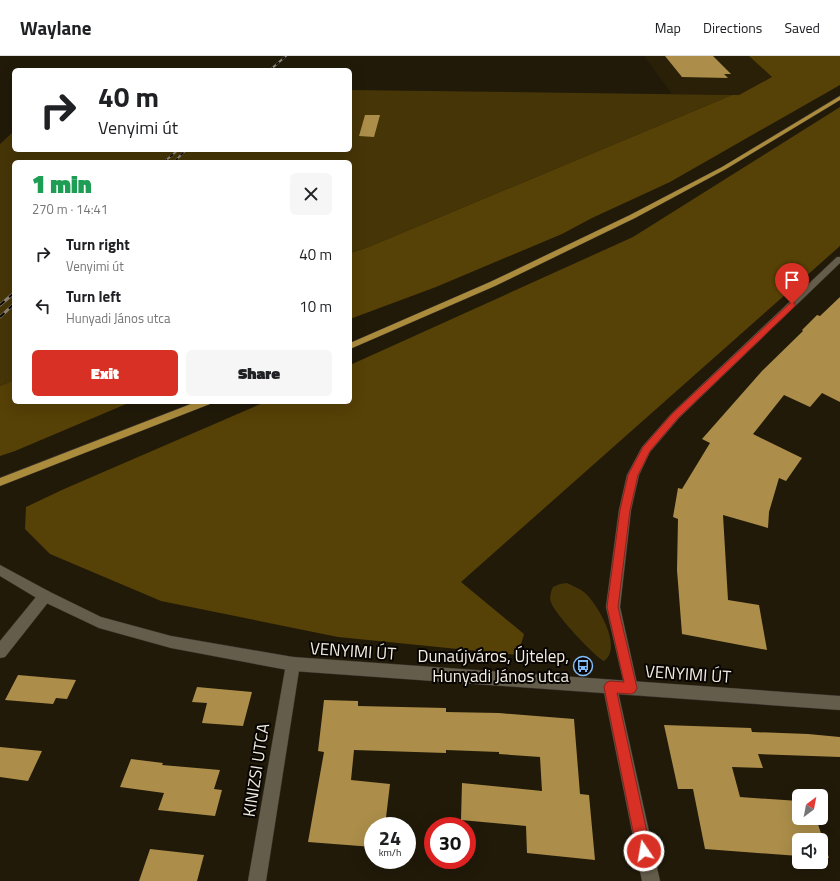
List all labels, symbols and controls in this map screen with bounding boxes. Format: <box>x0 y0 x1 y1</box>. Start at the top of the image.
text: Waylane <box>20 13 92 42</box>
text: Map <box>655 17 681 38</box>
text: Directions <box>703 17 762 38</box>
text: Saved <box>784 17 820 38</box>
text: 40 m <box>98 75 159 118</box>
icon: right <box>32 84 84 136</box>
text: Venyimi út <box>98 114 178 141</box>
text: 1 min <box>32 166 92 202</box>
button: close <box>290 173 332 215</box>
text: 270 m · 14:41 <box>32 199 108 219</box>
text: Turn right <box>66 233 130 256</box>
icon: right <box>32 243 54 265</box>
text: 40 m <box>299 243 332 266</box>
text: Venyimi út <box>66 256 124 276</box>
pin <box>775 263 809 304</box>
icon: arrive <box>781 269 803 291</box>
text: Turn left <box>66 285 121 308</box>
icon: left <box>32 295 54 317</box>
text: 10 m <box>299 295 332 318</box>
text: Hunyadi János utca <box>66 308 171 328</box>
button: Exit <box>32 350 178 396</box>
button: Share <box>186 350 332 396</box>
street label: VENYIMI ÚT <box>309 635 397 667</box>
place label: Dunaújváros, Újtelep, Hunyadi János utca <box>417 643 569 689</box>
bus stop icon: Dunaújváros, Újtelep, Hunyadi János utca <box>572 655 594 677</box>
street label: VENYIMI ÚT <box>644 658 732 690</box>
street label: KINIZSI UTCA <box>236 721 276 819</box>
north arrow <box>792 789 828 825</box>
map controls <box>792 789 828 869</box>
speed limit sign: 30 <box>424 817 476 869</box>
text: 24 <box>379 822 401 853</box>
position arrow <box>623 830 665 872</box>
button: sound <box>792 833 828 869</box>
text: km/h <box>379 845 401 860</box>

